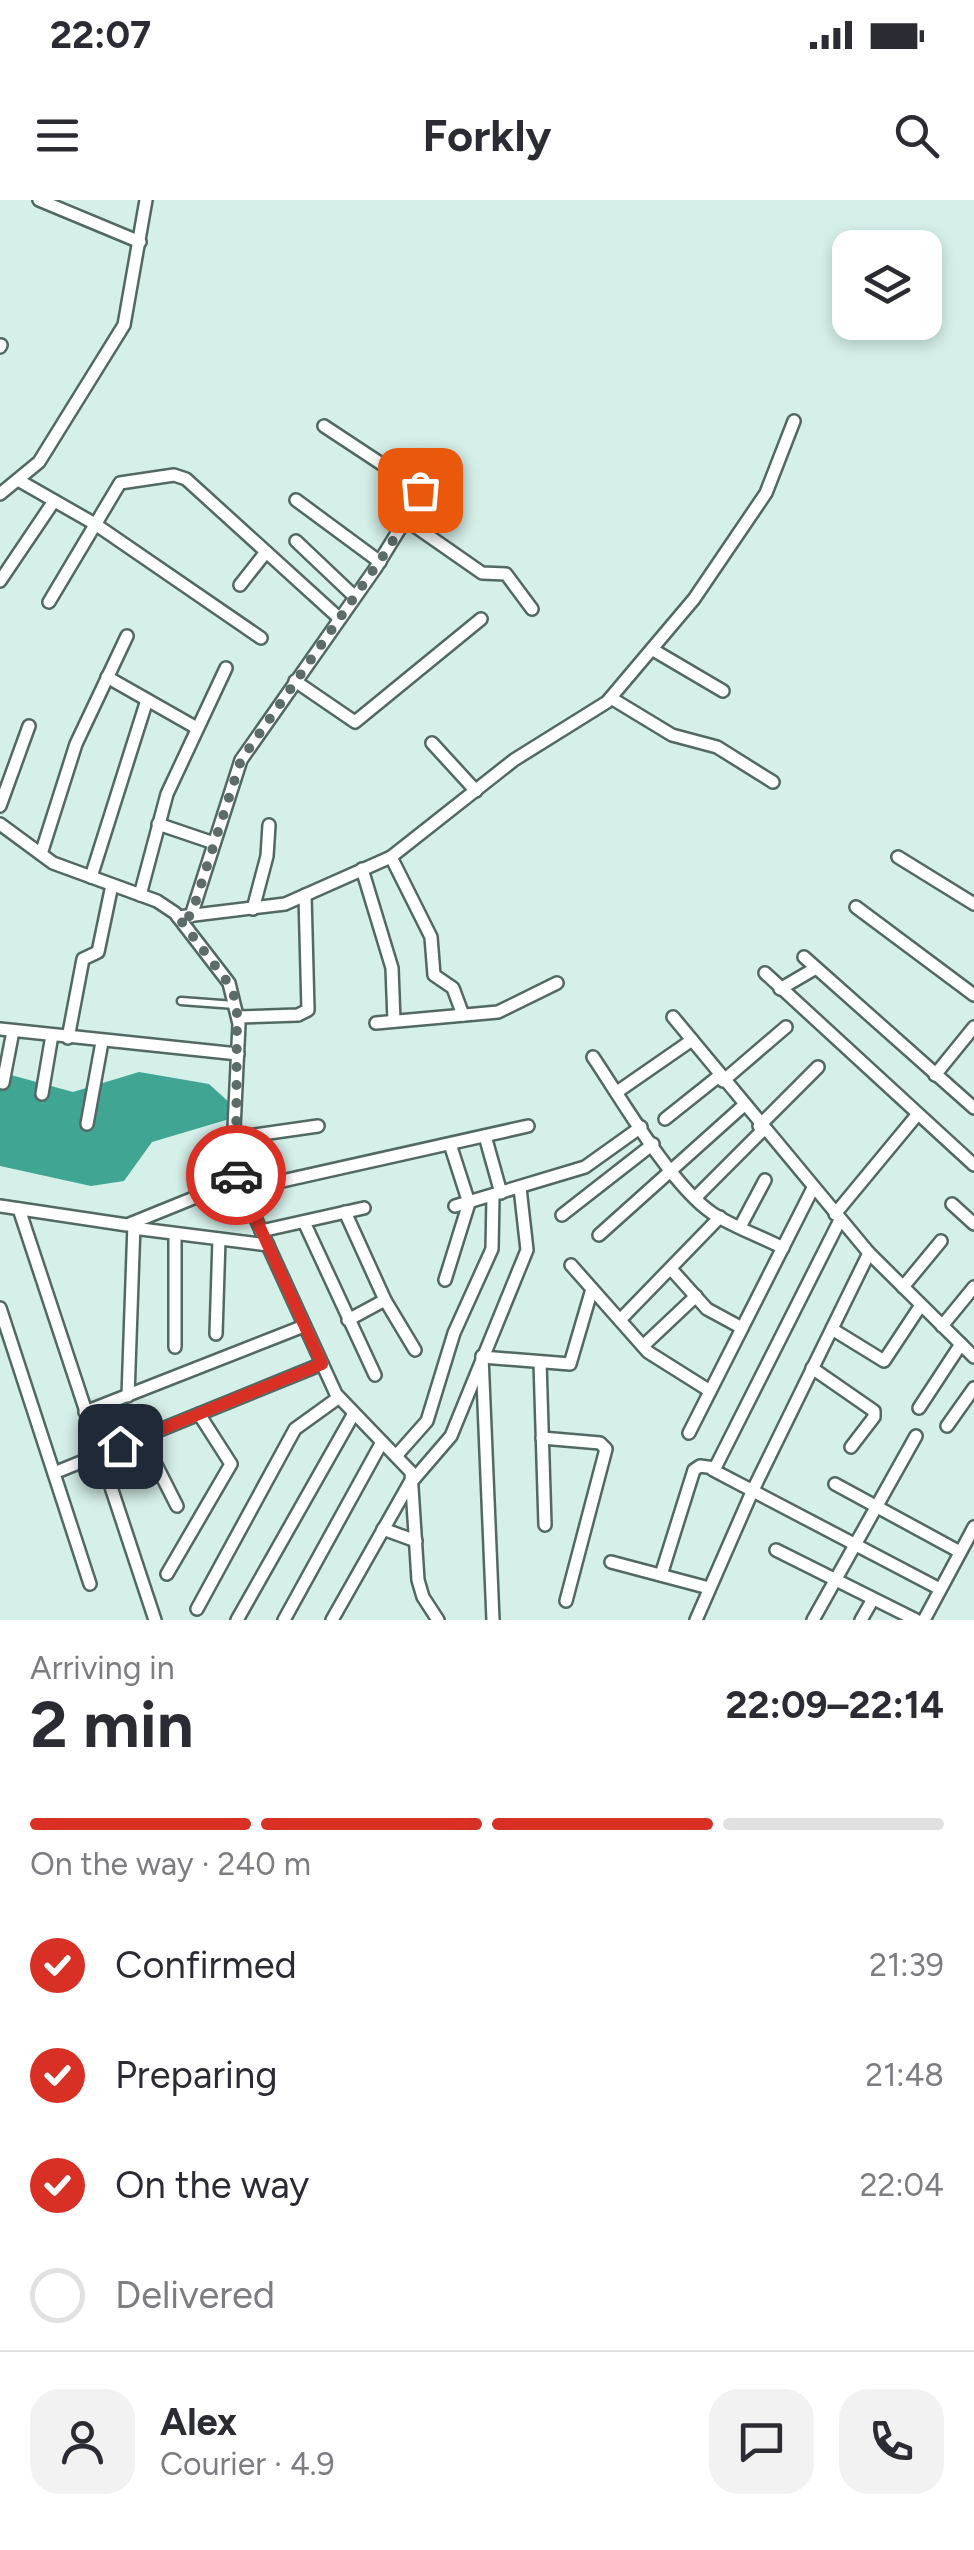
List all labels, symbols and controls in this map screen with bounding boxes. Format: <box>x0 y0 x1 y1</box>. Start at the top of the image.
text: 22:07 <box>50 12 151 58</box>
icon: menu <box>30 108 85 163</box>
text: Forkly <box>423 108 551 162</box>
icon: search <box>889 108 944 163</box>
map controls <box>832 230 942 340</box>
button: layers <box>832 230 942 340</box>
pin <box>378 448 463 533</box>
icon: bag <box>393 463 448 518</box>
courier <box>186 1125 286 1225</box>
icon: car <box>209 1148 264 1203</box>
pin <box>78 1404 163 1489</box>
icon: home <box>93 1419 148 1474</box>
text: Arriving in <box>30 1649 175 1687</box>
text: 22:09–22:14 <box>725 1682 944 1728</box>
text: 2 min <box>30 1685 194 1763</box>
text: On the way · 240 m <box>30 1845 311 1883</box>
icon: check <box>30 1938 85 1993</box>
text: Confirmed <box>115 1942 297 1988</box>
text: 21:39 <box>869 1946 944 1984</box>
icon: check <box>30 2048 85 2103</box>
text: Preparing <box>115 2052 277 2098</box>
text: 21:48 <box>865 2056 944 2094</box>
icon: check <box>30 2158 85 2213</box>
text: On the way <box>115 2162 309 2208</box>
text: 22:04 <box>860 2166 944 2204</box>
text: Delivered <box>115 2272 275 2318</box>
button: person <box>30 2389 135 2494</box>
button: chat <box>709 2389 814 2494</box>
button: phone <box>839 2389 944 2494</box>
text: Alex <box>160 2399 237 2445</box>
text: Courier · 4.9 <box>160 2445 335 2483</box>

